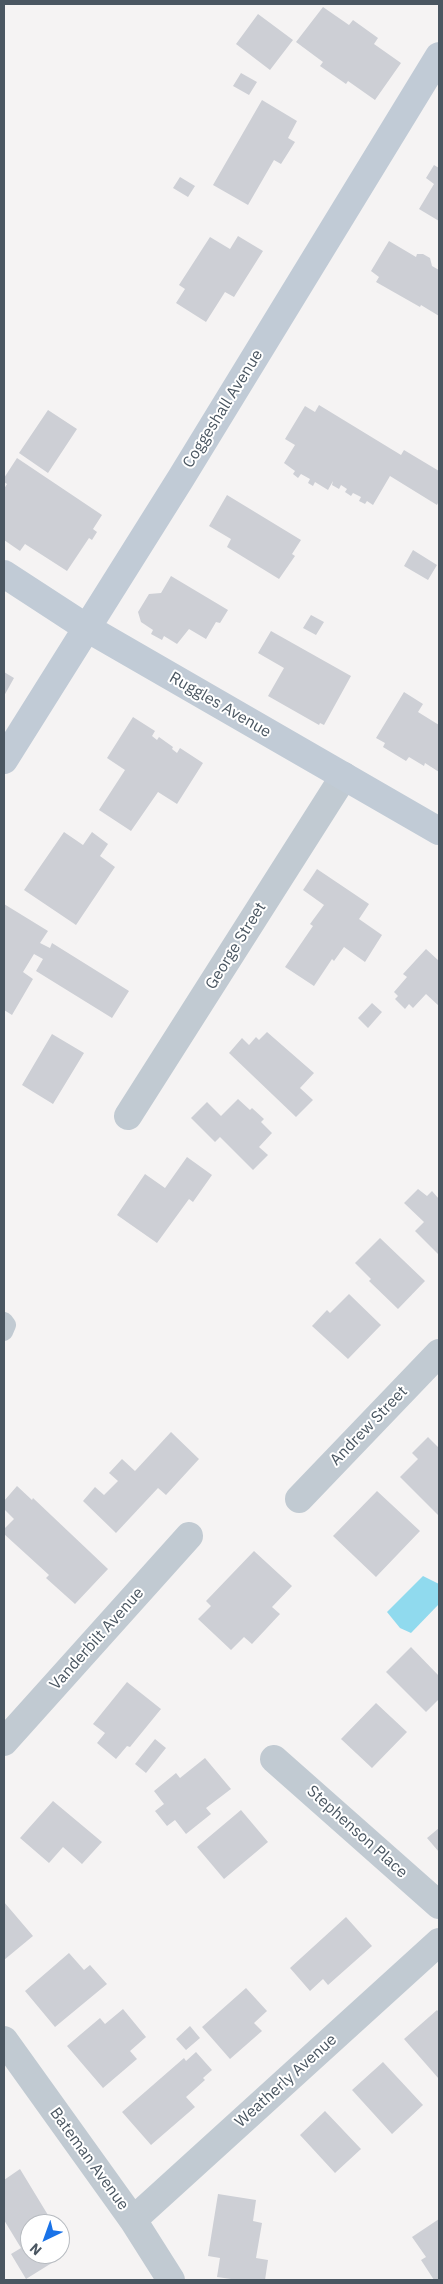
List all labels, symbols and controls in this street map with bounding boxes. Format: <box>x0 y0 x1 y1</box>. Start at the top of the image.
street label: Coggeshall Avenue <box>179 346 267 472</box>
street label: Ruggles Avenue <box>166 668 274 742</box>
street label: George Street <box>202 899 270 993</box>
street label: Andrew Street <box>326 1382 412 1470</box>
street label: Vanderbilt Avenue <box>46 1584 148 1694</box>
street label: Stephenson Place <box>303 1782 411 1882</box>
street label: Weatherly Avenue <box>231 2030 341 2132</box>
street label: Bateman Avenue <box>45 2104 133 2214</box>
north arrow <box>20 2214 70 2264</box>
text: N <box>26 2239 45 2259</box>

